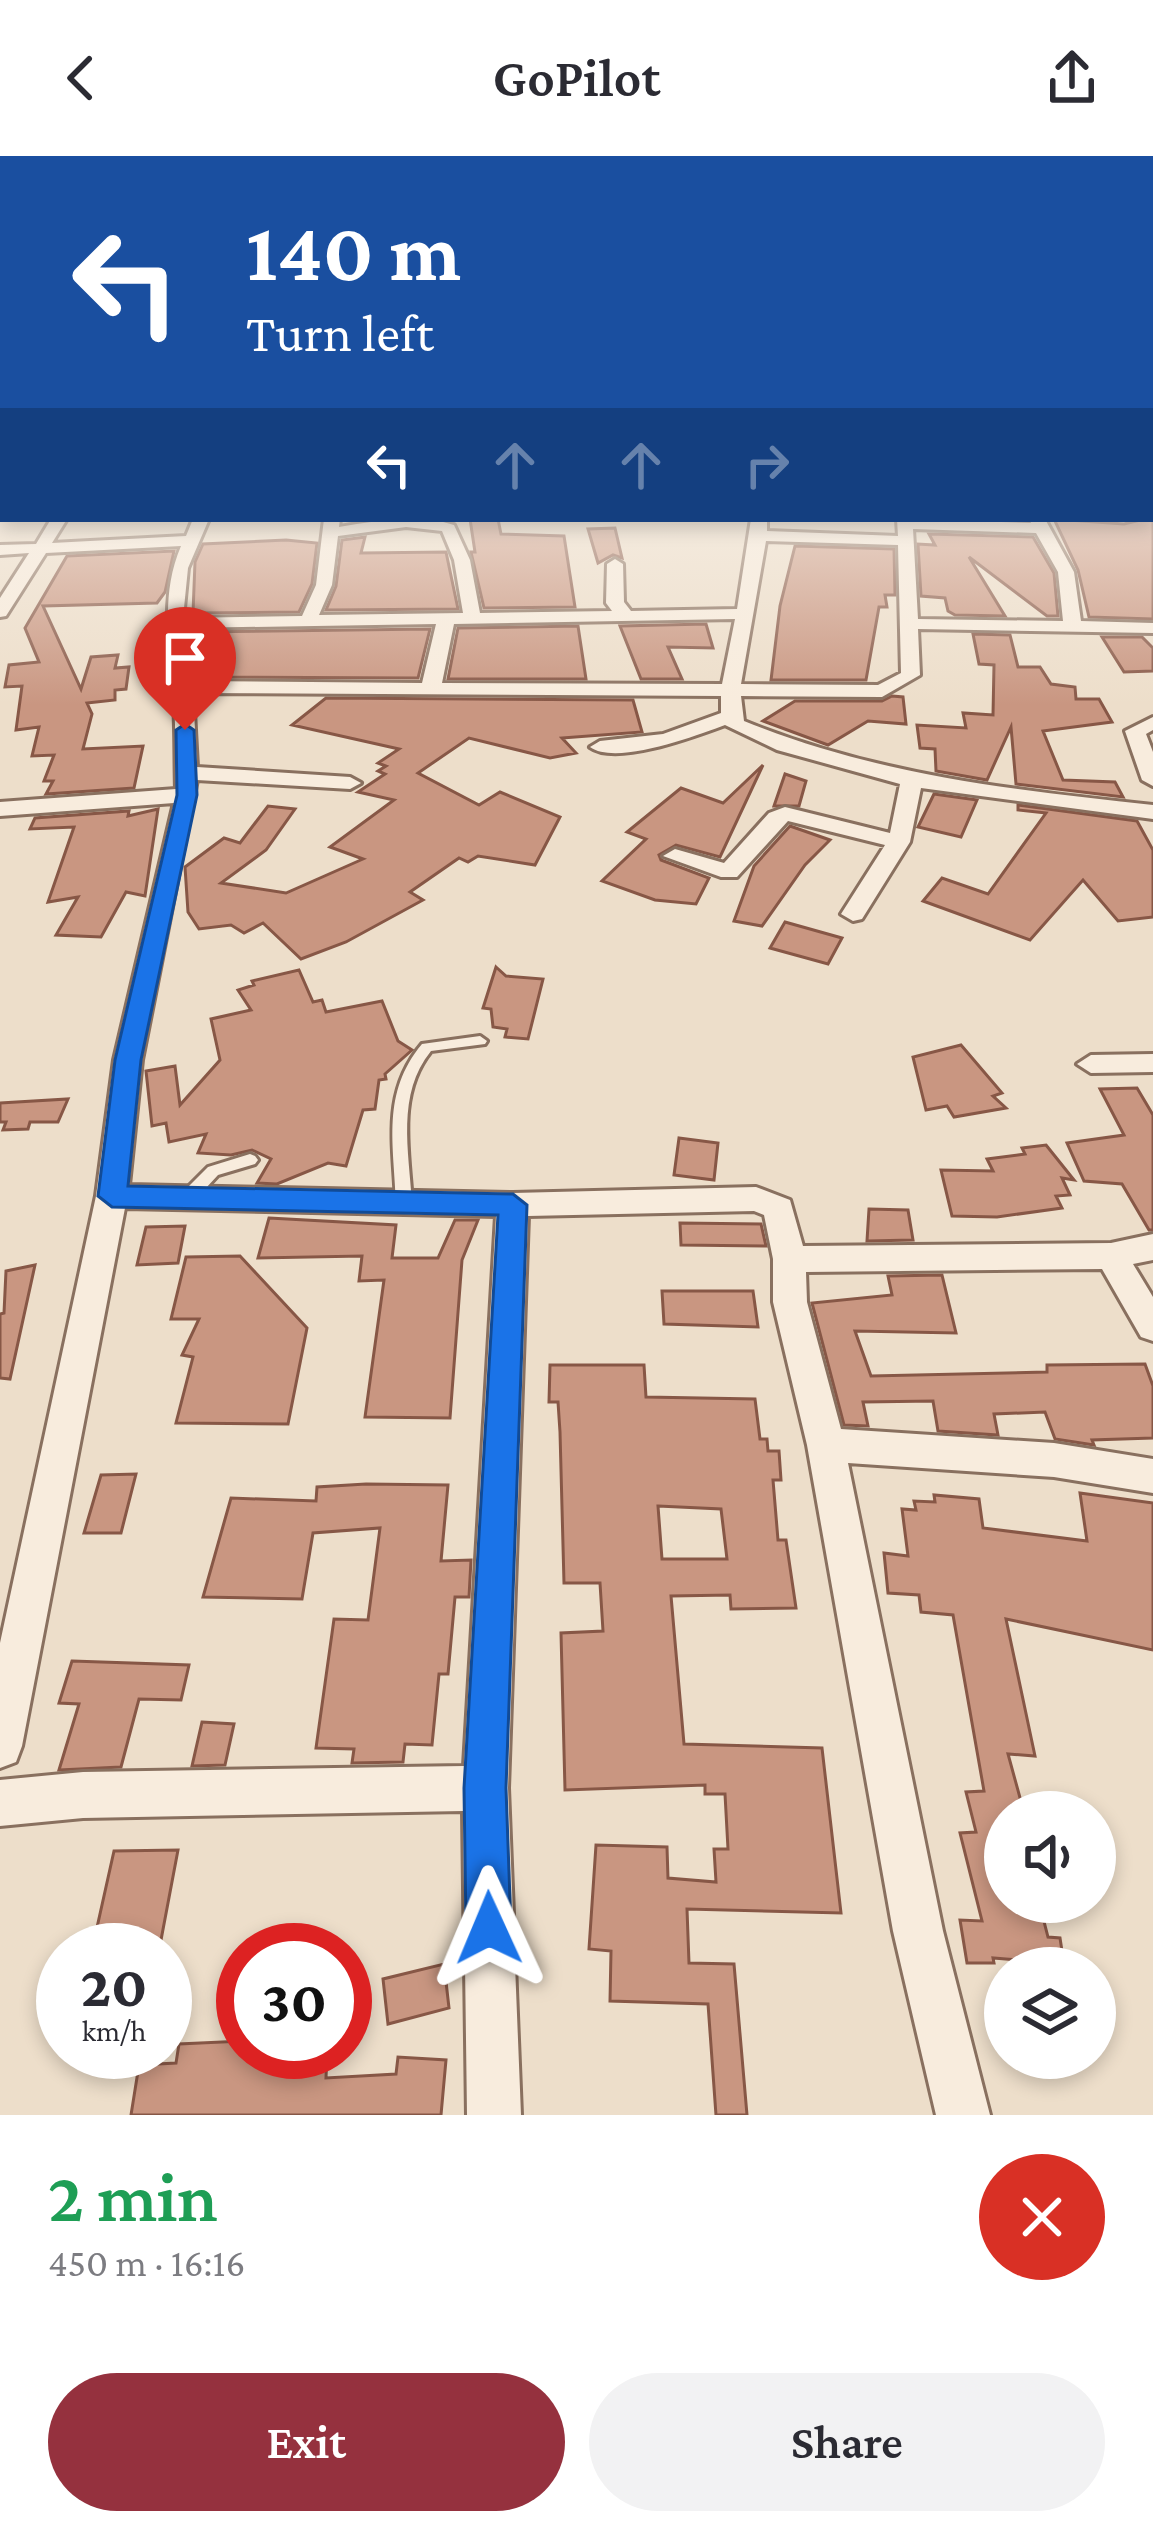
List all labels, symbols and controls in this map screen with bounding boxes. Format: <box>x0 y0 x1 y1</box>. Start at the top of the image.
icon: back <box>48 45 114 111</box>
icon: share <box>1039 45 1105 111</box>
text: GoPilot <box>493 48 660 108</box>
icon: left <box>48 204 204 360</box>
text: 140 m <box>246 205 461 298</box>
text: Turn left <box>246 303 434 363</box>
icon: left <box>356 432 422 498</box>
icon: ahead <box>482 432 548 498</box>
icon: ahead <box>608 432 674 498</box>
icon: right <box>734 432 800 498</box>
pin <box>134 607 236 730</box>
icon: arrive <box>152 625 218 691</box>
map controls <box>984 1791 1116 2079</box>
button: sound <box>984 1791 1116 1923</box>
position arrow <box>426 1865 552 1991</box>
speed limit sign: 30 <box>216 1923 372 2079</box>
button: layers <box>984 1947 1116 2079</box>
text: 20 <box>80 1952 148 2019</box>
text: km/h <box>82 2014 146 2047</box>
button: close <box>979 2154 1105 2280</box>
text: 2 min <box>48 2156 218 2236</box>
text: 450 m · 16:16 <box>48 2241 245 2284</box>
button: Exit <box>48 2373 565 2511</box>
button: Share <box>589 2373 1105 2511</box>

